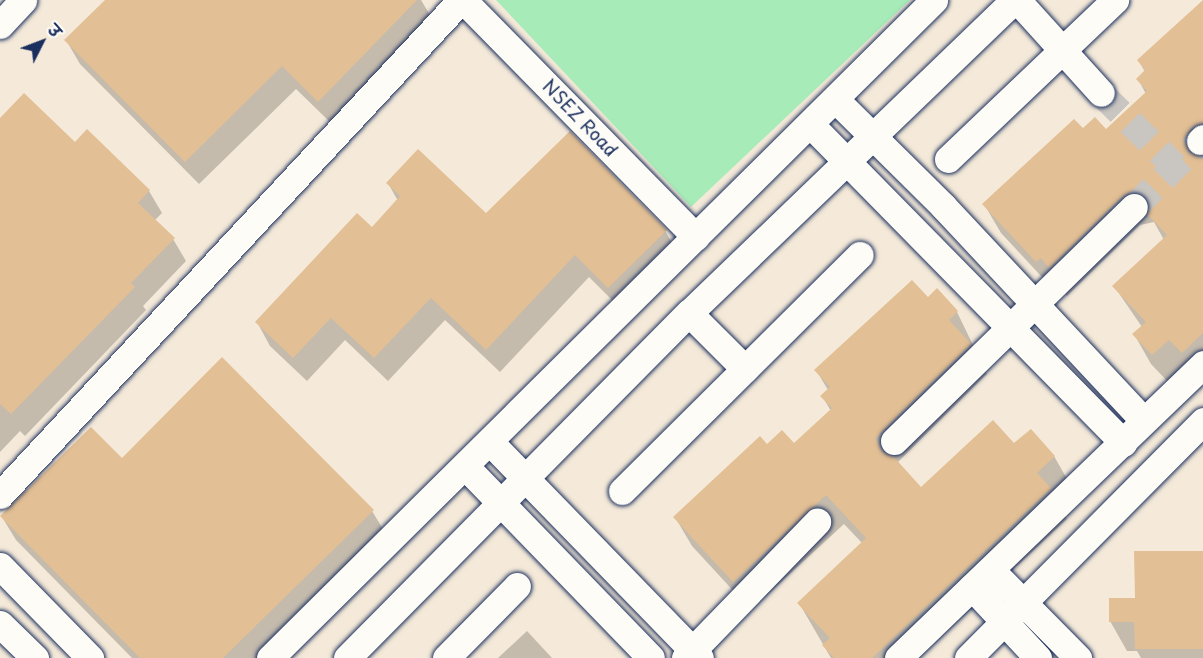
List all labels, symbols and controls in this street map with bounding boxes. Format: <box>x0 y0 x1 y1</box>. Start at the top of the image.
north arrow <box>12 12 72 72</box>
text: उ <box>43 18 68 42</box>
street label: NSEZ Road <box>538 75 622 161</box>

